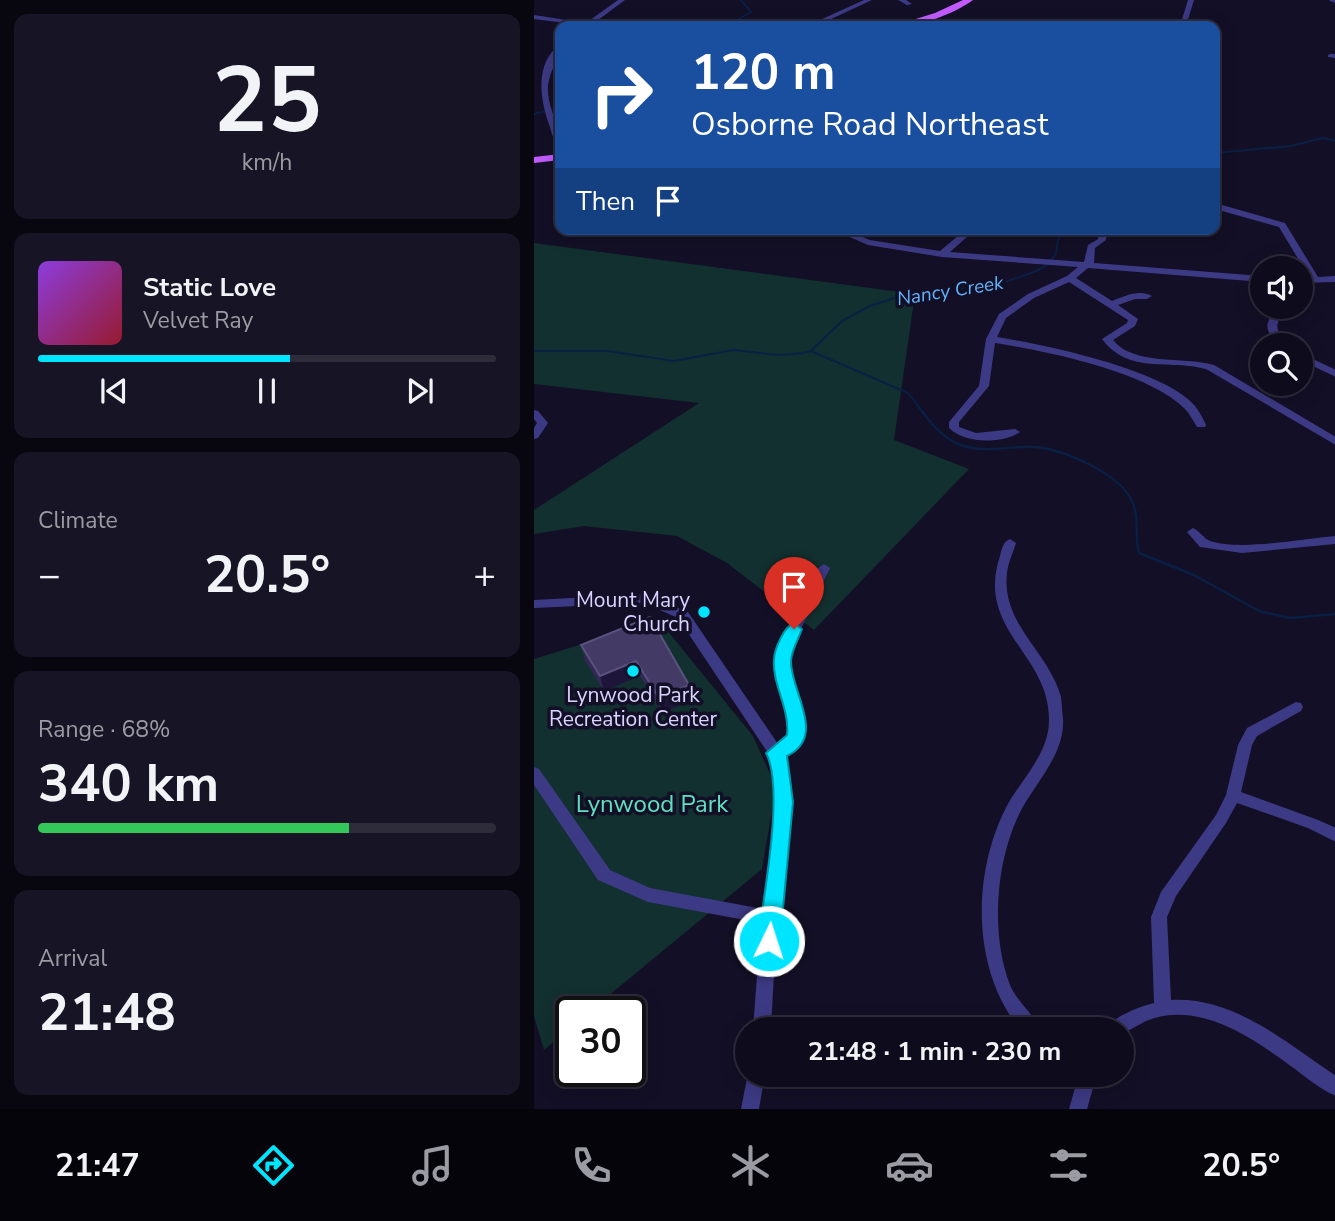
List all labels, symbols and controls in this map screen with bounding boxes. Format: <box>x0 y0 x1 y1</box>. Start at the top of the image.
text: 25 <box>212 39 322 163</box>
text: 120 m <box>691 39 835 106</box>
icon: right <box>576 49 667 140</box>
text: Osborne Road Northeast <box>691 103 1049 146</box>
text: km/h <box>242 147 292 178</box>
icon: arrive <box>649 182 687 220</box>
text: Then <box>576 184 635 219</box>
map controls <box>1250 256 1313 396</box>
button: sound <box>1250 256 1313 319</box>
text: Static Love <box>143 270 276 305</box>
water label: Nancy Creek <box>895 270 1006 312</box>
text: Velvet Ray <box>143 305 253 336</box>
button: search <box>1250 333 1313 396</box>
icon: previous <box>95 372 133 410</box>
icon: pause <box>248 372 286 410</box>
icon: next <box>401 372 439 410</box>
text: Climate <box>38 505 118 536</box>
text: 20.5° <box>204 539 330 610</box>
text: − <box>38 550 61 601</box>
text: + <box>473 550 496 601</box>
pin <box>764 557 824 629</box>
icon: arrive <box>775 568 813 606</box>
place label: Mount Mary Church <box>576 586 690 638</box>
marker: Mount Mary Church <box>696 604 712 620</box>
marker: Lynwood Park Recreation Center <box>625 663 641 679</box>
place label: Lynwood Park Recreation Center <box>549 681 718 733</box>
text: Range · 68% <box>38 714 170 745</box>
text: 340 km <box>38 748 219 819</box>
park label: Lynwood Park <box>576 788 729 820</box>
position arrow <box>732 904 806 978</box>
text: Arrival <box>38 943 107 974</box>
text: 21:48 <box>38 977 176 1048</box>
speed limit sign: 30 <box>555 996 646 1087</box>
text: 21:48 · 1 min · 230 m <box>808 1034 1061 1069</box>
icon: directions <box>249 1141 298 1190</box>
icon: music <box>408 1141 457 1190</box>
icon: phone <box>567 1141 616 1190</box>
icon: climate <box>726 1141 775 1190</box>
icon: car <box>885 1141 934 1190</box>
icon: filters <box>1044 1141 1093 1190</box>
text: 21:47 <box>55 1144 140 1187</box>
text: 20.5° <box>1202 1144 1280 1187</box>

